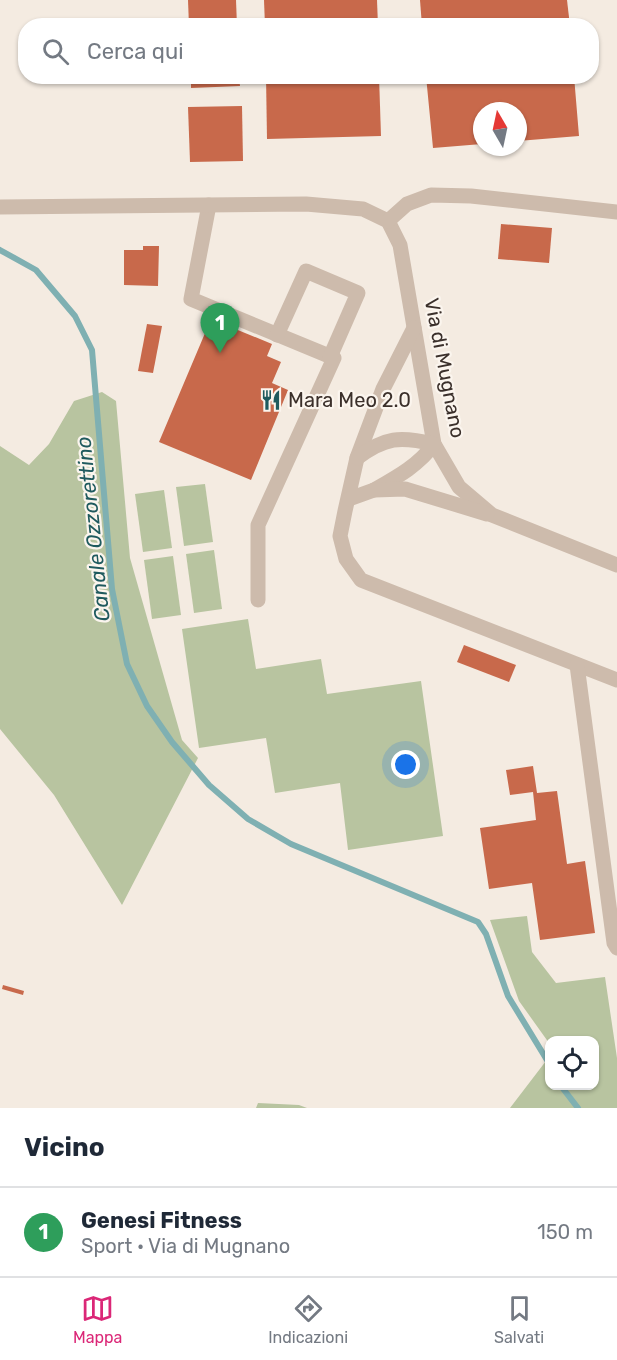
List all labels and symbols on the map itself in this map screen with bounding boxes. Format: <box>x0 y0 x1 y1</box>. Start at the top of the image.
north arrow <box>473 102 527 156</box>
street label: Via di Mugnano <box>420 296 470 440</box>
pin: 1 <box>200 304 240 353</box>
restaurant icon: Mara Meo 2.0 <box>259 388 283 412</box>
place label: Mara Meo 2.0 <box>288 388 411 412</box>
water label: Canale Ozzorettino <box>70 435 115 623</box>
your location <box>391 750 420 779</box>

